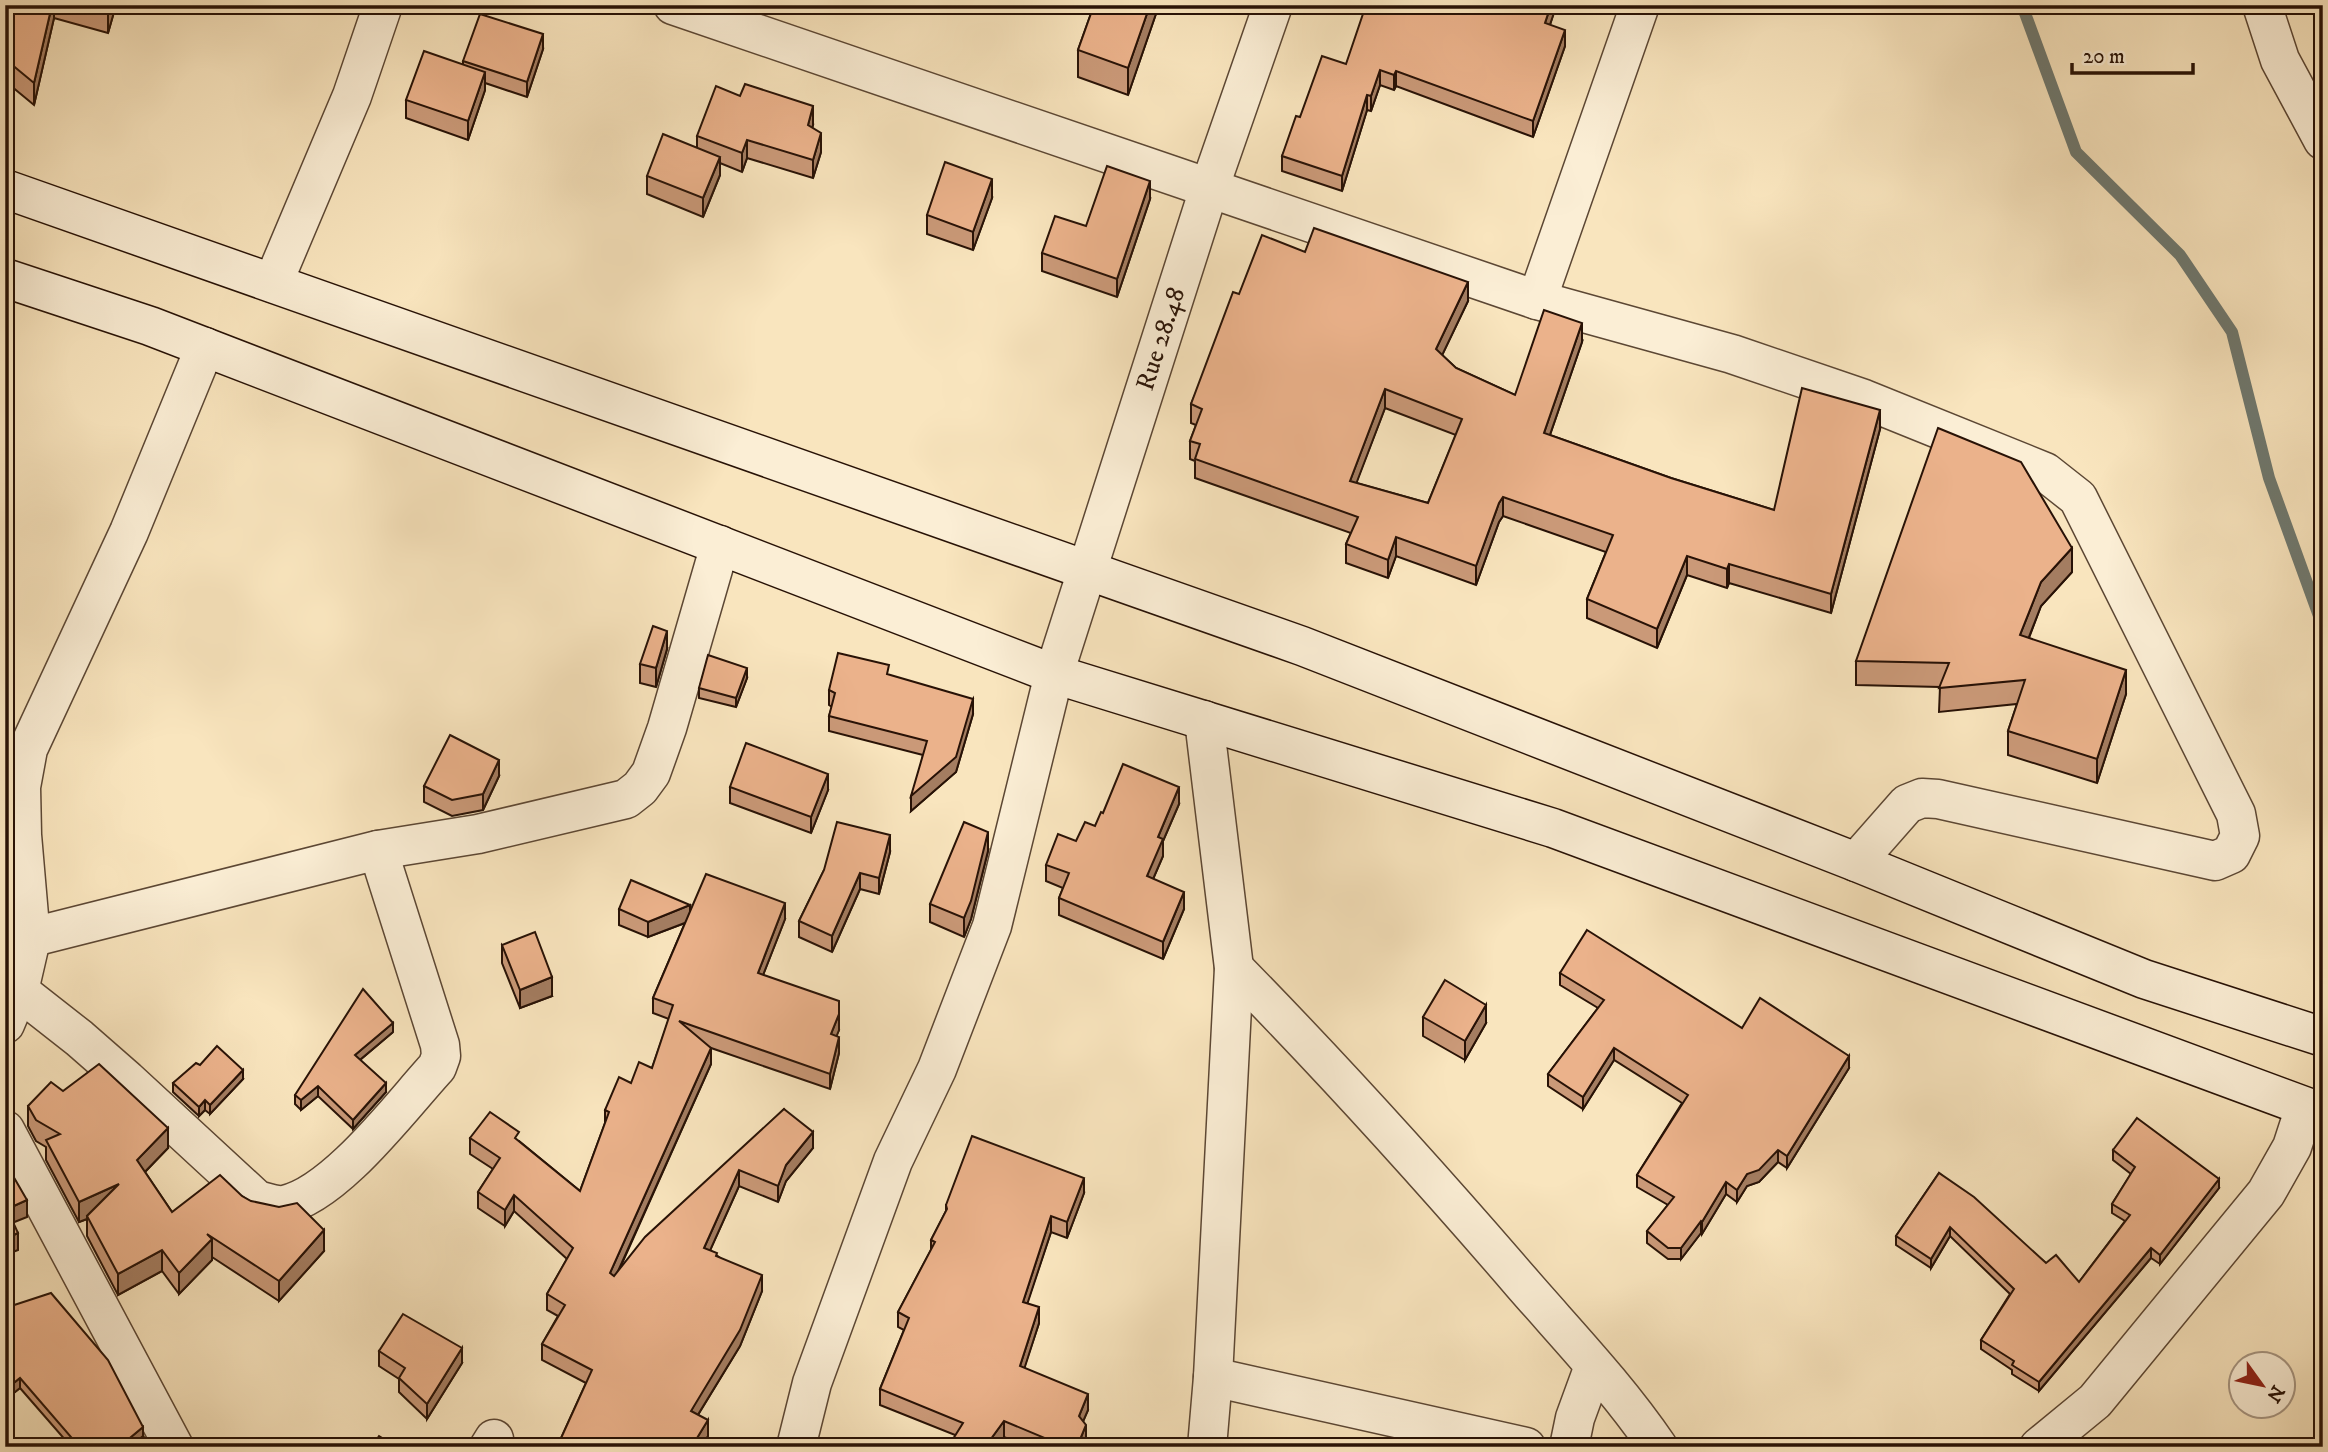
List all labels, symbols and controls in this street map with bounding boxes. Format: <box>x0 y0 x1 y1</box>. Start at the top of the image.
scale bar <box>2072 32 2193 76</box>
text: 20 m <box>2083 44 2125 70</box>
street label: Rue 28.48 <box>1129 283 1193 395</box>
north arrow <box>2226 1350 2296 1420</box>
text: N <box>2261 1381 2289 1407</box>

